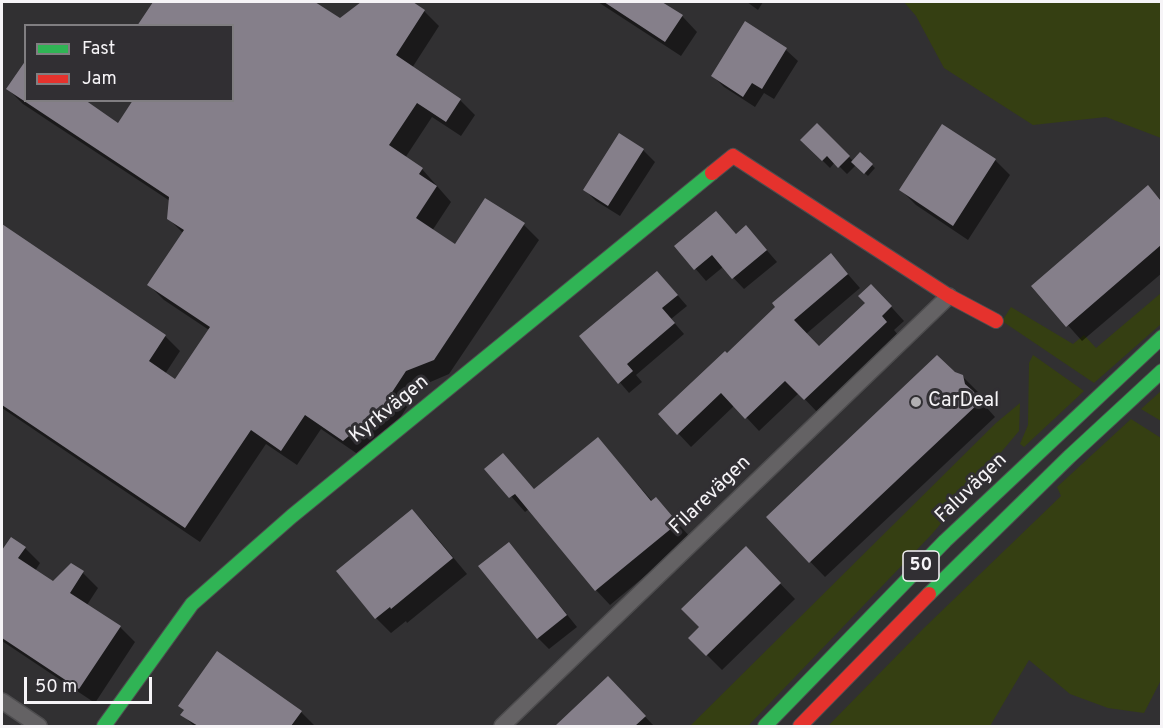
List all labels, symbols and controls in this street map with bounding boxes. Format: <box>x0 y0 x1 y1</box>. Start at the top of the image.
legend <box>24 24 234 102</box>
text: Fast <box>82 38 115 61</box>
text: Jam <box>82 68 117 91</box>
street label: Kyrkvägen <box>346 371 434 449</box>
place label: CarDeal <box>928 390 999 414</box>
marker: CarDeal <box>909 395 923 409</box>
street label: Faluvägen <box>931 449 1013 529</box>
street label: Filarevägen <box>665 451 757 541</box>
road number: 50 <box>903 551 939 581</box>
scale bar <box>27 665 154 703</box>
text: 50 m <box>35 676 77 699</box>

